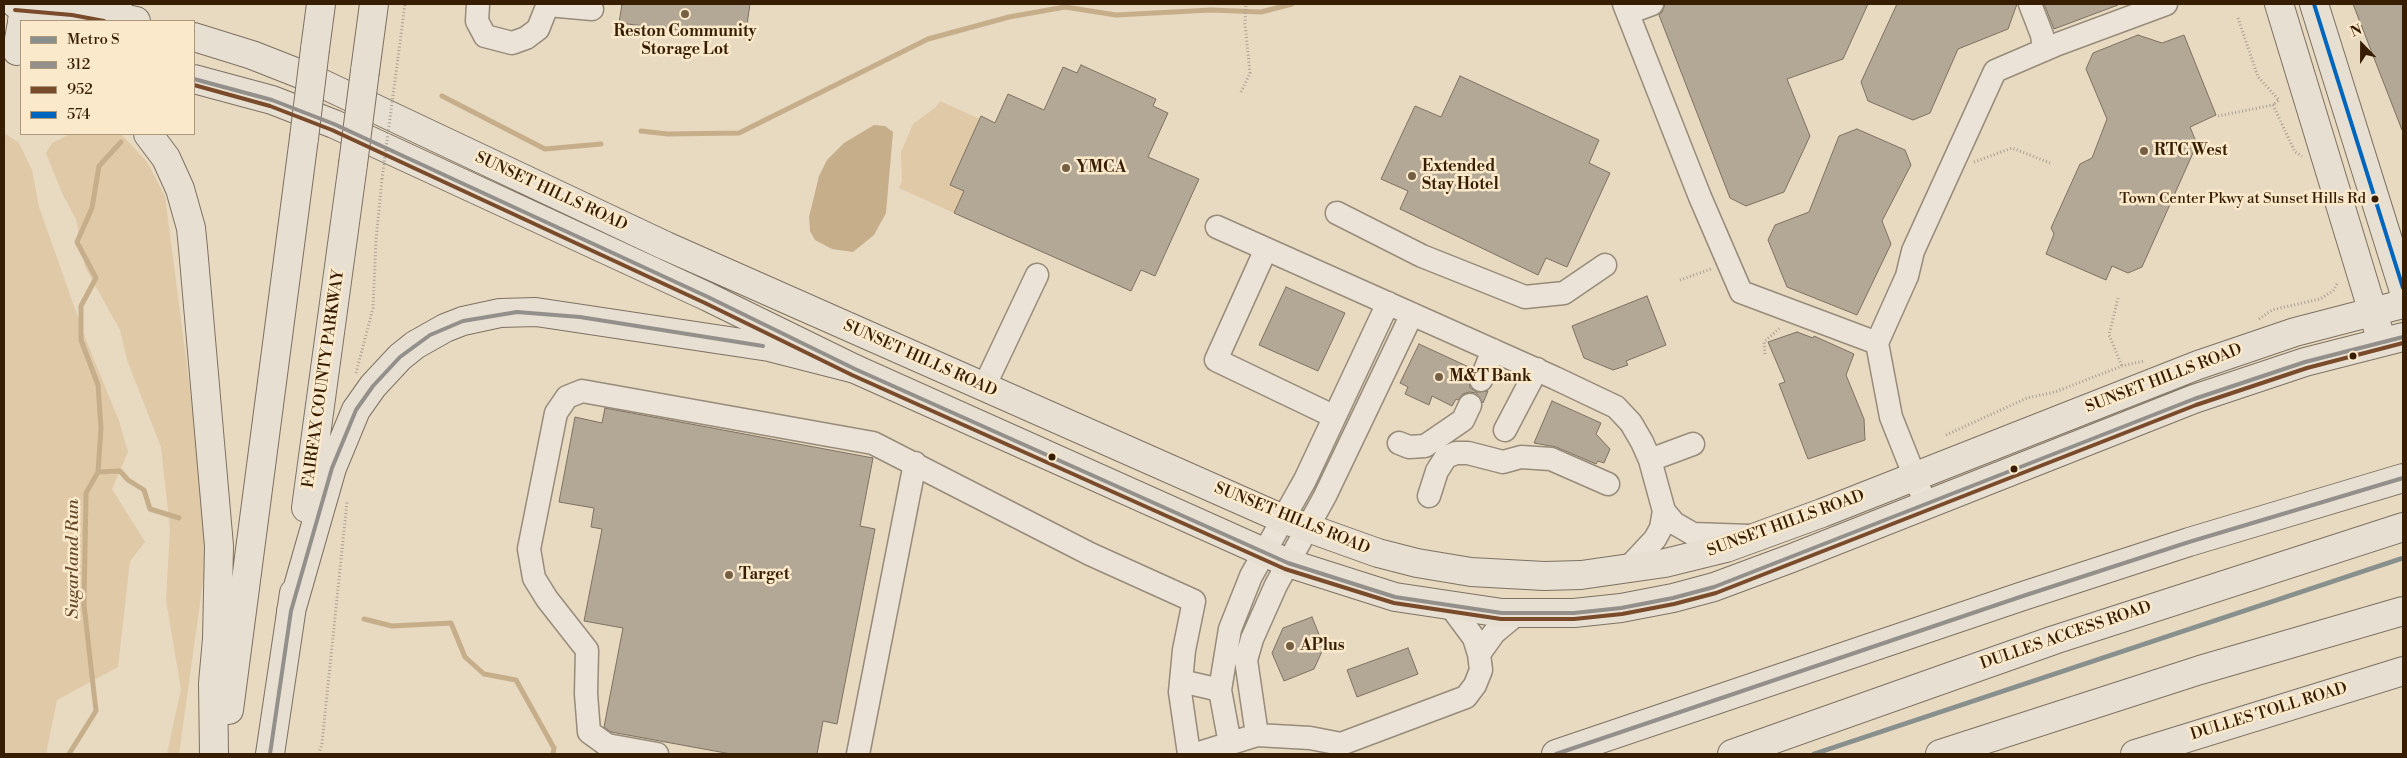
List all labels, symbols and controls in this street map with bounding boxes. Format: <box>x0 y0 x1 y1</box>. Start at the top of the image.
marker: Reston Community Storage Lot <box>679 8 691 20</box>
legend <box>20 20 195 135</box>
north arrow <box>2337 20 2387 70</box>
text: N <box>2348 21 2365 42</box>
place label: Reston Community Storage Lot <box>613 22 757 60</box>
text: Metro S <box>67 30 120 49</box>
text: 312 <box>67 55 90 74</box>
text: 952 <box>67 80 93 99</box>
text: 574 <box>67 105 90 124</box>
place label: RTC West <box>2154 141 2228 161</box>
marker: RTC West <box>2138 145 2150 157</box>
street label: SUNSET HILLS ROAD <box>472 148 630 236</box>
place label: Extended Stay Hotel <box>1422 157 1499 195</box>
place label: YMCA <box>1076 158 1126 178</box>
marker: YMCA <box>1060 162 1072 174</box>
marker: Extended Stay Hotel <box>1406 170 1418 182</box>
place label: Town Center Pkwy at Sunset Hills Rd <box>2119 190 2366 208</box>
marker: Town Center Pkwy at Sunset Hills Rd <box>2370 194 2380 204</box>
street label: FAIRFAX COUNTY PARKWAY <box>299 269 349 489</box>
street label: SUNSET HILLS ROAD <box>840 316 1000 402</box>
street label: SUNSET HILLS ROAD <box>2083 340 2245 418</box>
unlabelled marker <box>2348 351 2358 361</box>
place label: M&T Bank <box>1449 367 1532 387</box>
marker: M&T Bank <box>1433 371 1445 383</box>
unlabelled marker <box>1047 452 1057 462</box>
unlabelled marker <box>2009 464 2019 474</box>
street label: SUNSET HILLS ROAD <box>1211 479 1373 559</box>
street label: SUNSET HILLS ROAD <box>1705 487 1867 561</box>
water label: Sugarland Run <box>63 499 85 619</box>
place label: Target <box>739 565 789 585</box>
marker: Target <box>723 569 735 581</box>
street label: DULLES ACCESS ROAD <box>1978 598 2154 674</box>
place label: APlus <box>1300 636 1345 656</box>
marker: APlus <box>1284 640 1296 652</box>
street label: DULLES TOLL ROAD <box>2188 679 2350 745</box>

